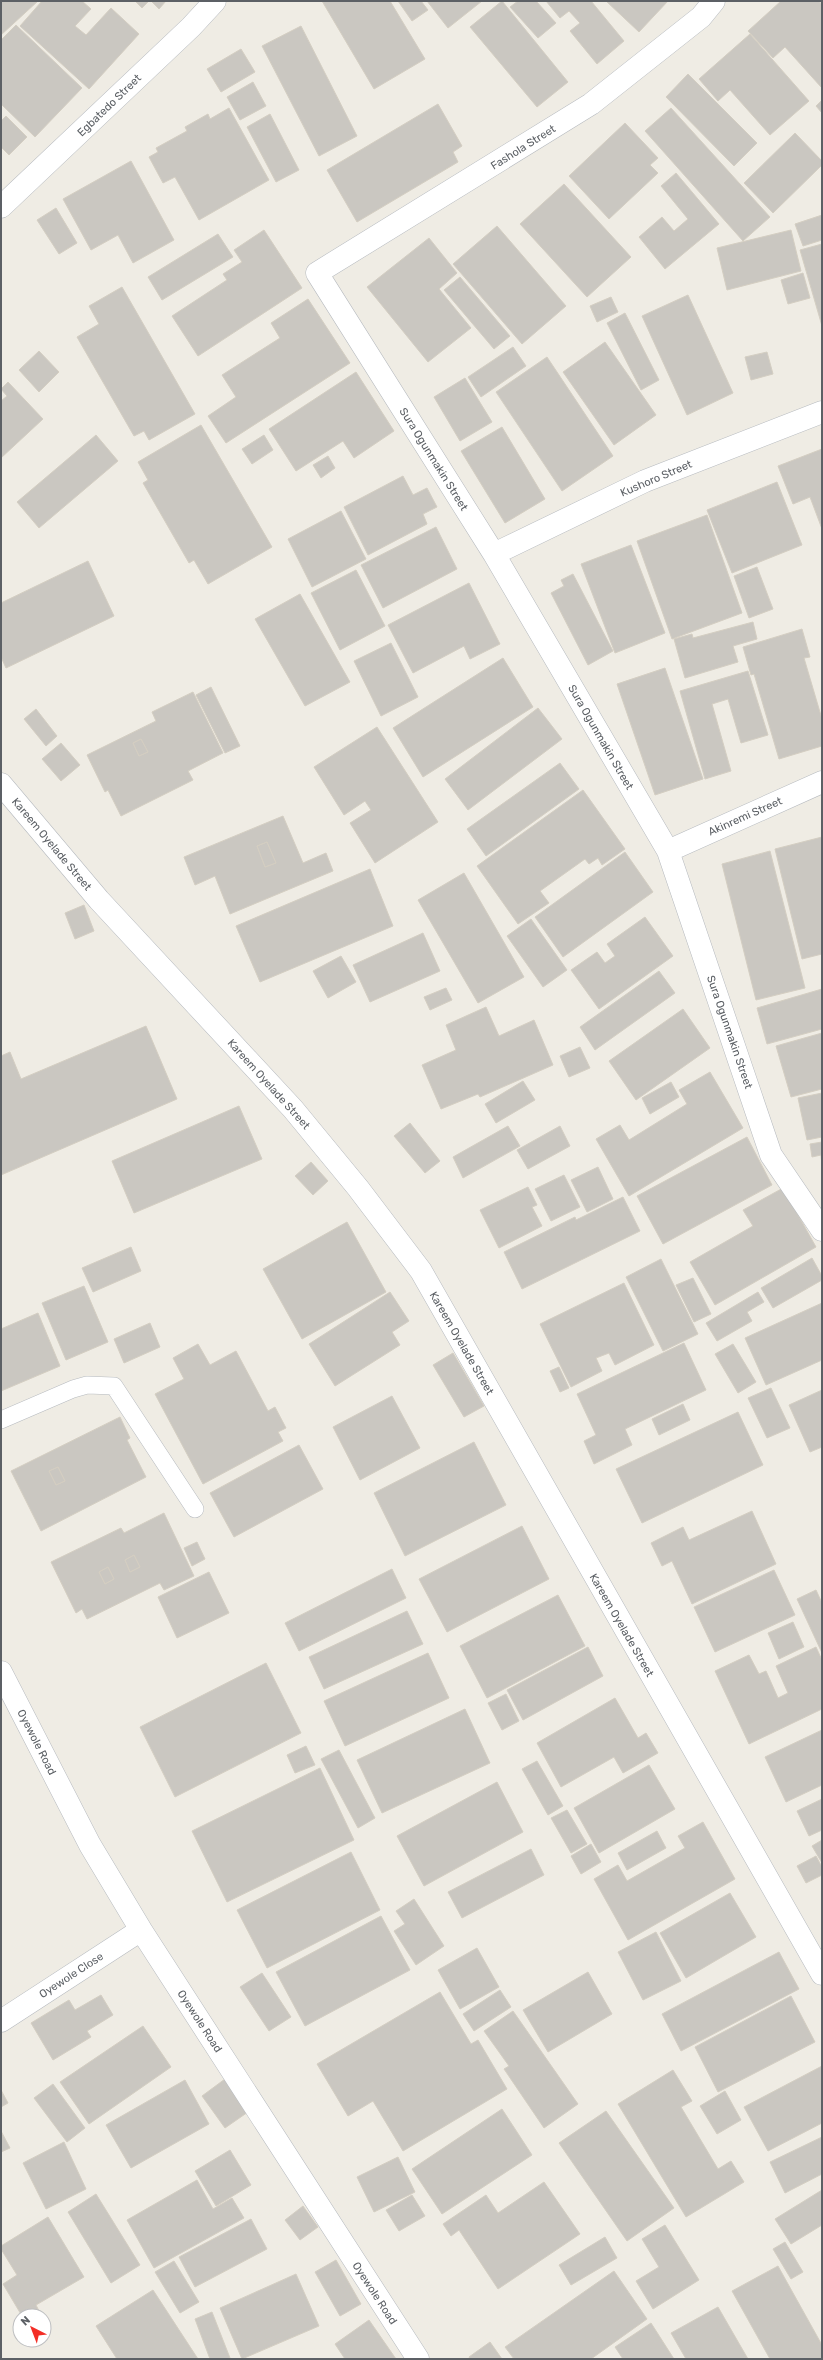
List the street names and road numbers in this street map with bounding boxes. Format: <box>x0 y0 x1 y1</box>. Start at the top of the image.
street label: Egbatedo Street <box>75 71 144 139</box>
street label: Fashola Street <box>488 122 559 173</box>
street label: Sura Ogunmakin Street <box>397 405 471 514</box>
street label: Kushoro Street <box>618 457 695 499</box>
street label: Sura Ogunmakin Street <box>565 682 636 793</box>
street label: Akinremi Street <box>706 794 785 839</box>
street label: Kareem Oyelade Street <box>9 795 95 894</box>
street label: Sura Ogunmakin Street <box>704 974 755 1091</box>
street label: Kareem Oyelade Street <box>225 1037 313 1133</box>
street label: Kareem Oyelade Street <box>427 1289 497 1398</box>
street label: Kareem Oyelade Street <box>587 1571 657 1680</box>
street label: Oyewole Road <box>14 1707 59 1777</box>
street label: Oyewole Close <box>37 1950 106 2001</box>
street label: Oyewole Road <box>175 1988 225 2055</box>
street label: Oyewole Road <box>350 2260 400 2327</box>

